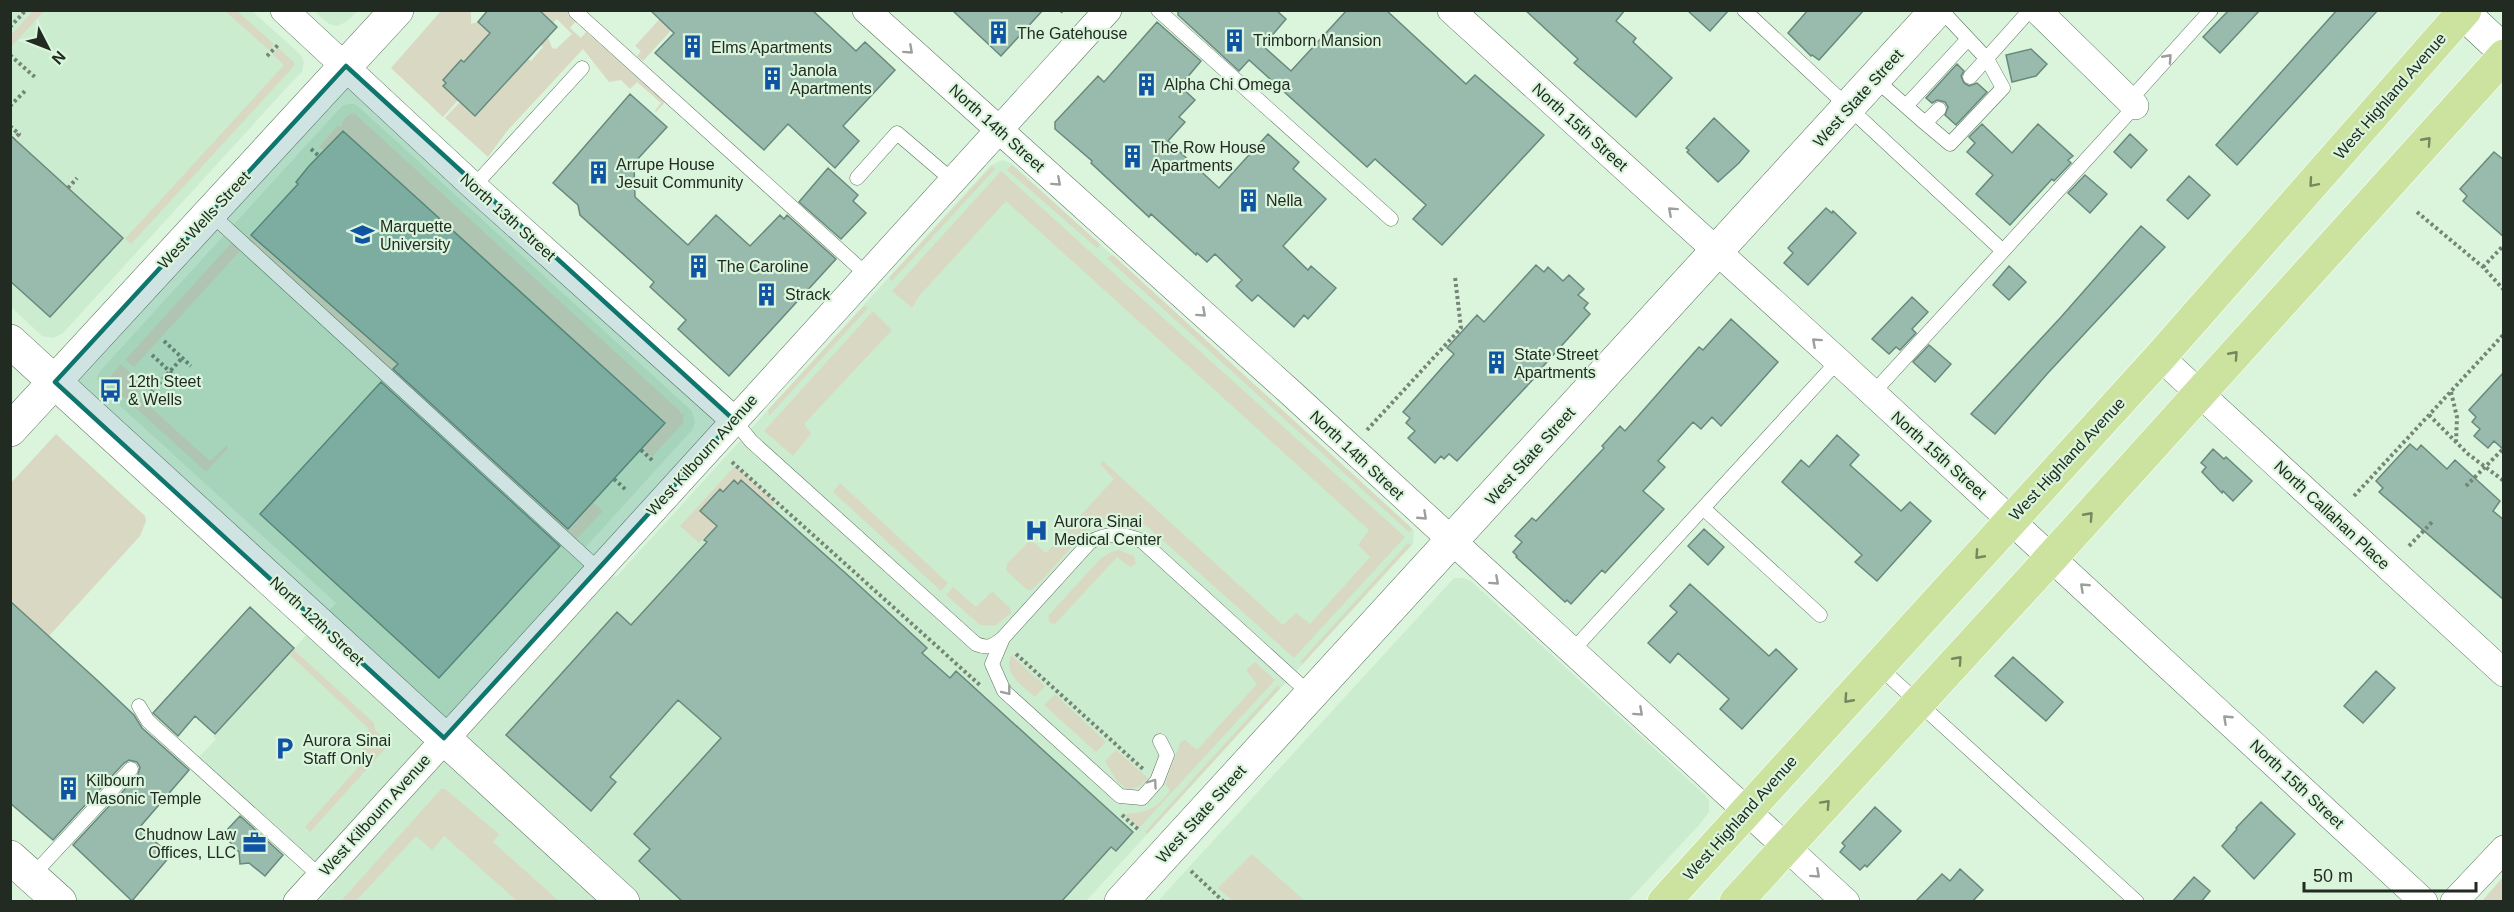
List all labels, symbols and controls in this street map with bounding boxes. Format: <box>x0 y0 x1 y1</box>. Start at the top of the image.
north arrow <box>18 18 78 78</box>
building icon: The Gatehouse <box>986 20 1012 46</box>
place label: The Gatehouse <box>1017 25 1127 42</box>
building icon: Trimborn Mansion <box>1222 27 1248 53</box>
street label: West Highland Avenue <box>2331 29 2449 162</box>
place label: Trimborn Mansion <box>1253 32 1381 49</box>
building icon: Elms Apartments <box>680 34 706 60</box>
place label: Elms Apartments <box>711 39 832 56</box>
one-way arrow <box>903 43 913 54</box>
street label: West State Street <box>1810 45 1907 150</box>
text: N <box>49 48 69 68</box>
one-way arrow <box>2161 54 2172 65</box>
place label: Janola Apartments <box>790 62 872 97</box>
building icon: Janola Apartments <box>759 66 785 92</box>
building icon: Alpha Chi Omega <box>1133 71 1159 97</box>
place label: Alpha Chi Omega <box>1164 76 1290 93</box>
street label: North 15th Street <box>1529 80 1631 174</box>
street label: North 14th Street <box>946 81 1048 175</box>
one-way arrow <box>2420 137 2431 148</box>
place label: The Row House Apartments <box>1151 139 1266 174</box>
building icon: The Row House Apartments <box>1120 143 1146 169</box>
place label: Arrupe House Jesuit Community <box>616 156 743 191</box>
building icon: Arrupe House Jesuit Community <box>585 160 611 186</box>
street label: West Wells Street <box>155 168 254 272</box>
street label: North 13th Street <box>457 170 559 264</box>
one-way arrow <box>1051 175 1061 186</box>
one-way arrow <box>2309 177 2320 187</box>
building icon: Nella <box>1235 187 1261 213</box>
place label: Nella <box>1266 192 1303 209</box>
one-way arrow <box>1668 207 1679 218</box>
place label: Marquette University <box>380 218 452 253</box>
school or university icon: Marquette University <box>349 222 375 248</box>
building icon: The Caroline <box>686 253 712 279</box>
place label: The Caroline <box>717 258 809 275</box>
building icon: Strack <box>754 281 780 307</box>
place label: Strack <box>785 286 831 303</box>
one-way arrow <box>1195 306 1206 317</box>
one-way arrow <box>1812 338 1823 349</box>
place label: State Street Apartments <box>1514 346 1599 381</box>
building icon: State Street Apartments <box>1483 350 1509 376</box>
one-way arrow <box>2227 352 2238 362</box>
place label: 12th Steet & Wells <box>128 373 202 408</box>
bus stop icon: 12th Steet & Wells <box>97 377 123 403</box>
street label: West Kilbourn Avenue <box>643 391 761 519</box>
street label: West Highland Avenue <box>2006 394 2128 524</box>
street label: West State Street <box>1482 403 1579 508</box>
street label: North 14th Street <box>1307 407 1408 503</box>
street label: North 15th Street <box>1888 408 1990 502</box>
street label: North Callahan Place <box>2271 457 2393 573</box>
one-way arrow <box>1416 509 1427 520</box>
one-way arrow <box>2082 512 2093 523</box>
place label: Aurora Sinai Medical Center <box>1054 513 1162 548</box>
hospital icon: Aurora Sinai Medical Center <box>1023 517 1049 543</box>
one-way arrow <box>1975 548 1986 559</box>
street label: North 12th Street <box>267 573 368 669</box>
one-way arrow <box>1488 573 1499 584</box>
one-way arrow <box>2080 583 2090 594</box>
one-way arrow <box>1951 656 1962 667</box>
one-way arrow <box>999 684 1010 695</box>
one-way arrow <box>1844 692 1855 703</box>
one-way arrow <box>1632 705 1643 716</box>
one-way arrow <box>2223 716 2234 727</box>
place label: Aurora Sinai Staff Only <box>303 732 391 767</box>
parking icon: Aurora Sinai Staff Only <box>272 736 298 762</box>
street label: North 15th Street <box>2247 736 2348 832</box>
street label: West Kilbourn Avenue <box>316 751 434 879</box>
street label: West Highland Avenue <box>1680 752 1800 884</box>
street label: West State Street <box>1153 761 1250 866</box>
place label: Kilbourn Masonic Temple <box>86 772 201 807</box>
building icon: Kilbourn Masonic Temple <box>55 776 81 802</box>
one-way arrow <box>1146 779 1157 790</box>
one-way arrow <box>1819 800 1830 810</box>
place label: Chudnow Law Offices, LLC <box>135 826 236 861</box>
office icon: Chudnow Law Offices, LLC <box>241 830 267 856</box>
scale bar <box>2304 855 2476 893</box>
text: 50 m <box>2313 866 2353 886</box>
one-way arrow <box>1809 867 1820 878</box>

